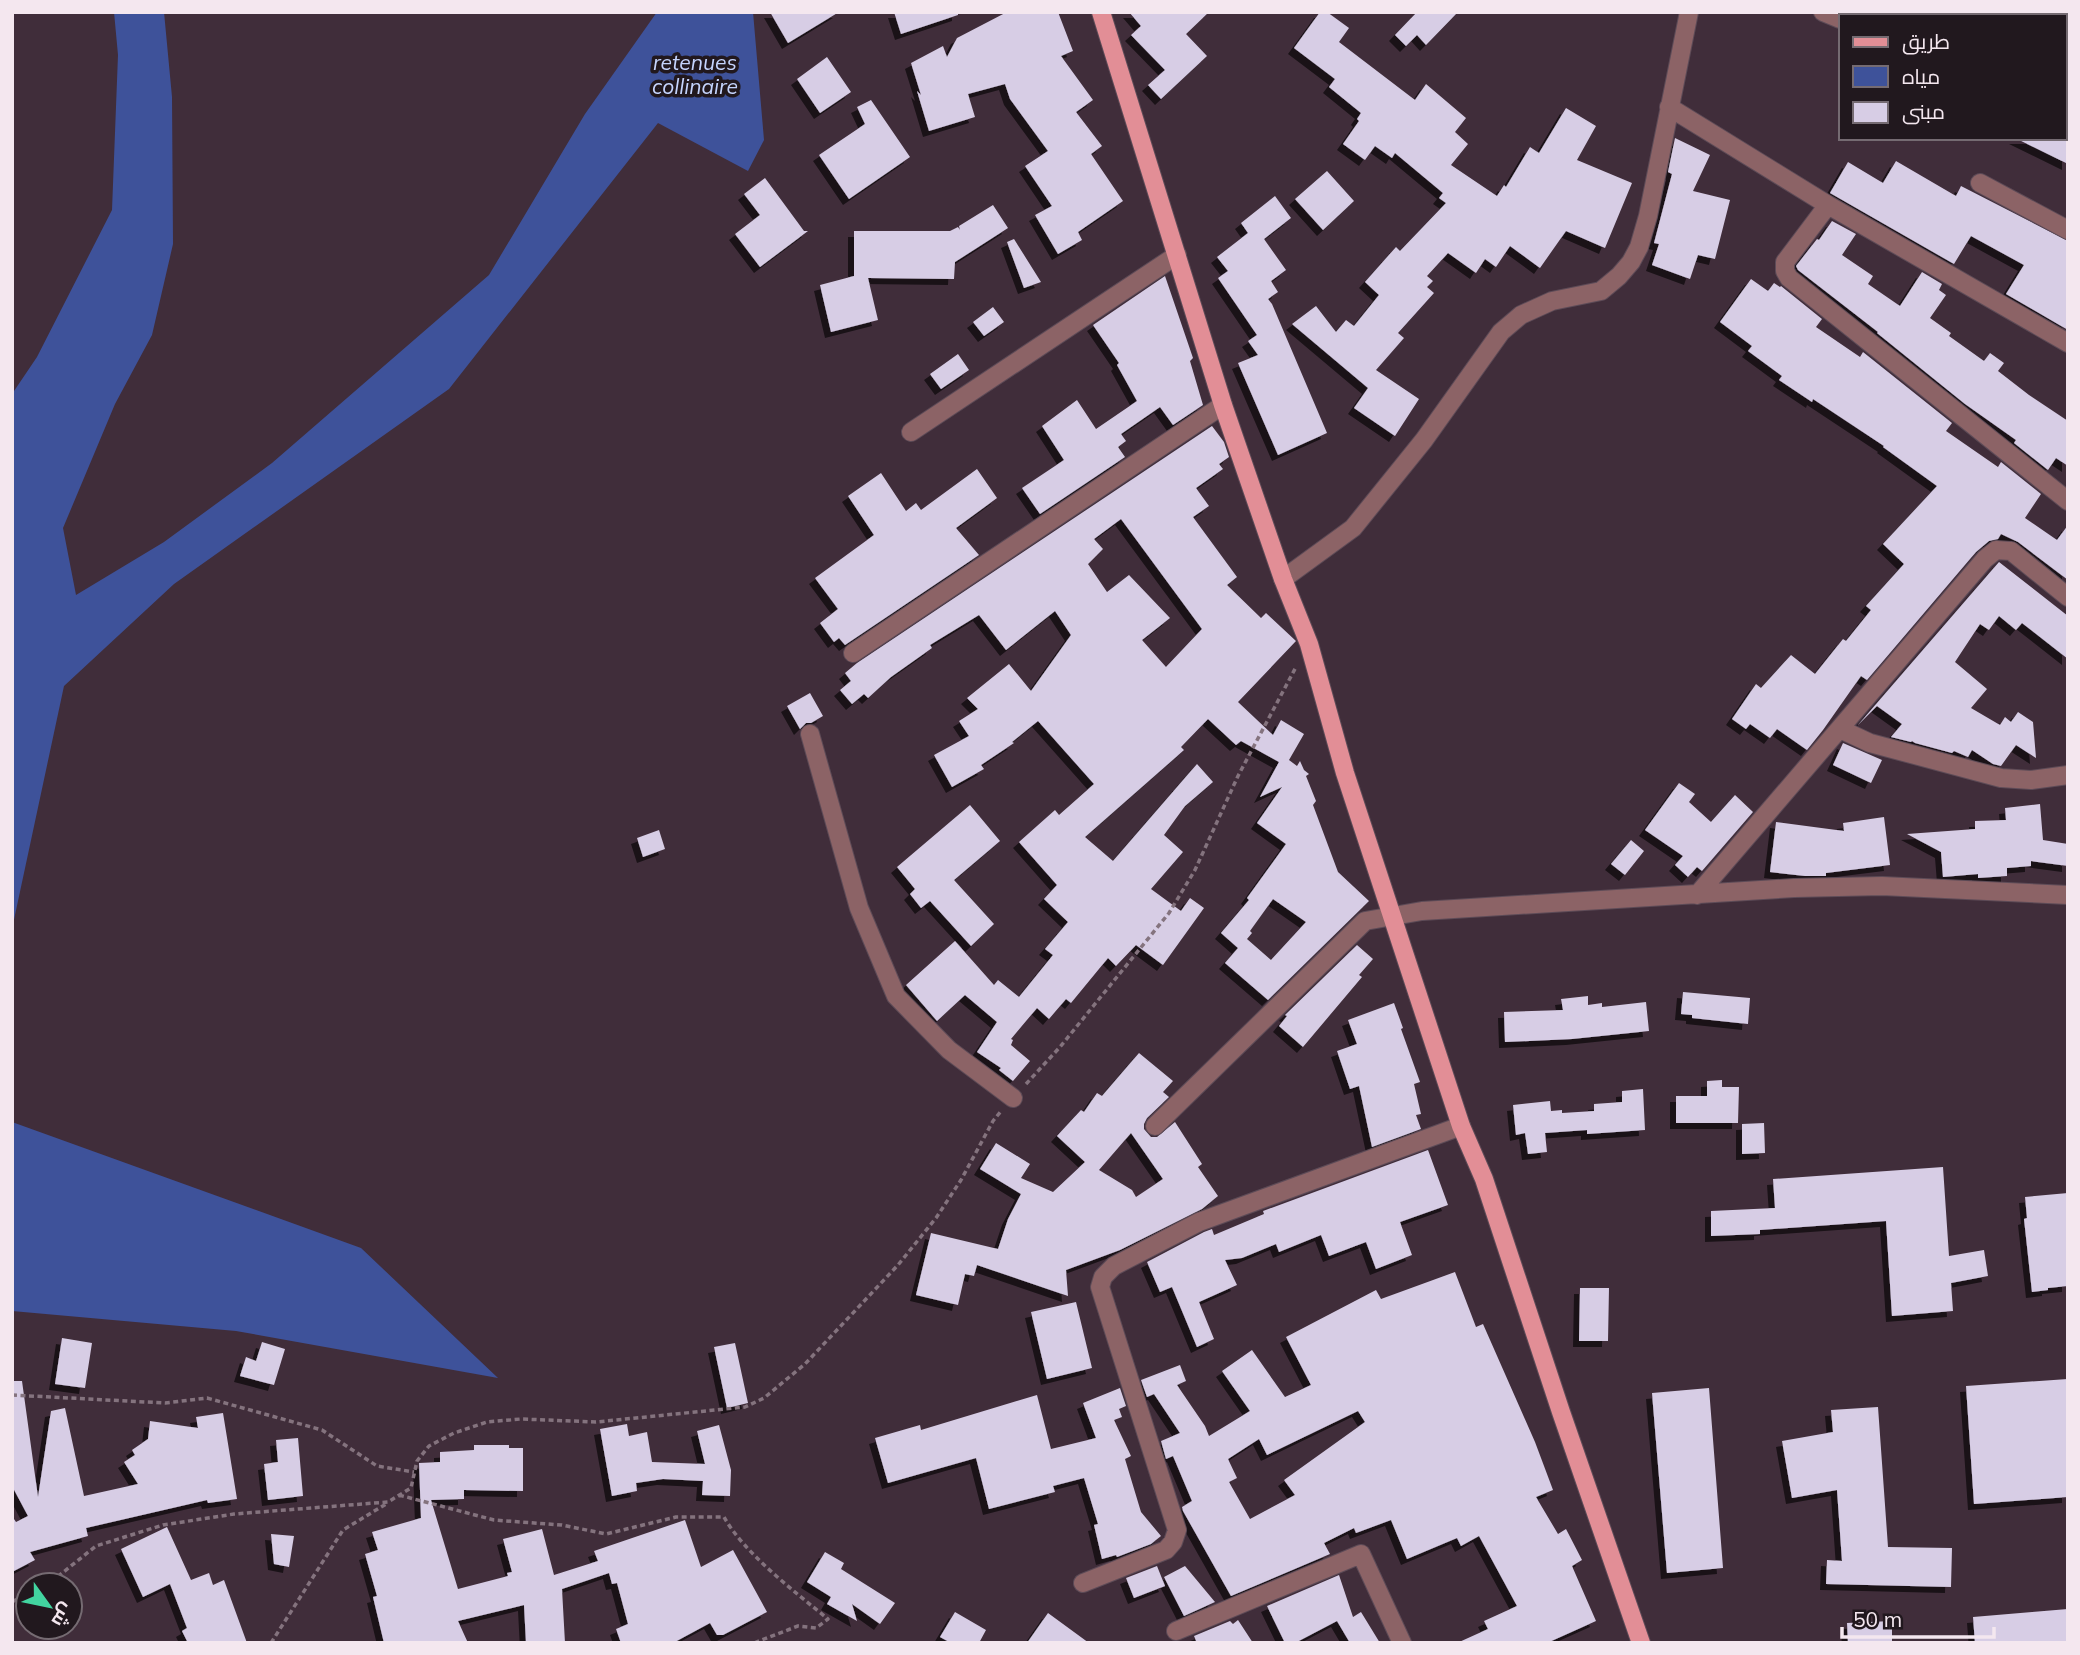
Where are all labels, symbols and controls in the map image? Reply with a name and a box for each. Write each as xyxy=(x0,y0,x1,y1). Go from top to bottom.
legend xyxy=(1839,14,2066,140)
text: طريق xyxy=(1902,28,1950,55)
water label: retenues collinaire xyxy=(652,49,738,99)
text: مياه xyxy=(1902,63,1940,89)
text: مبنى xyxy=(1902,98,1945,125)
north arrow xyxy=(14,1571,84,1641)
scale bar xyxy=(1842,1596,1994,1640)
text: ش xyxy=(47,1598,80,1632)
text: 50 m xyxy=(1853,1606,1902,1632)

